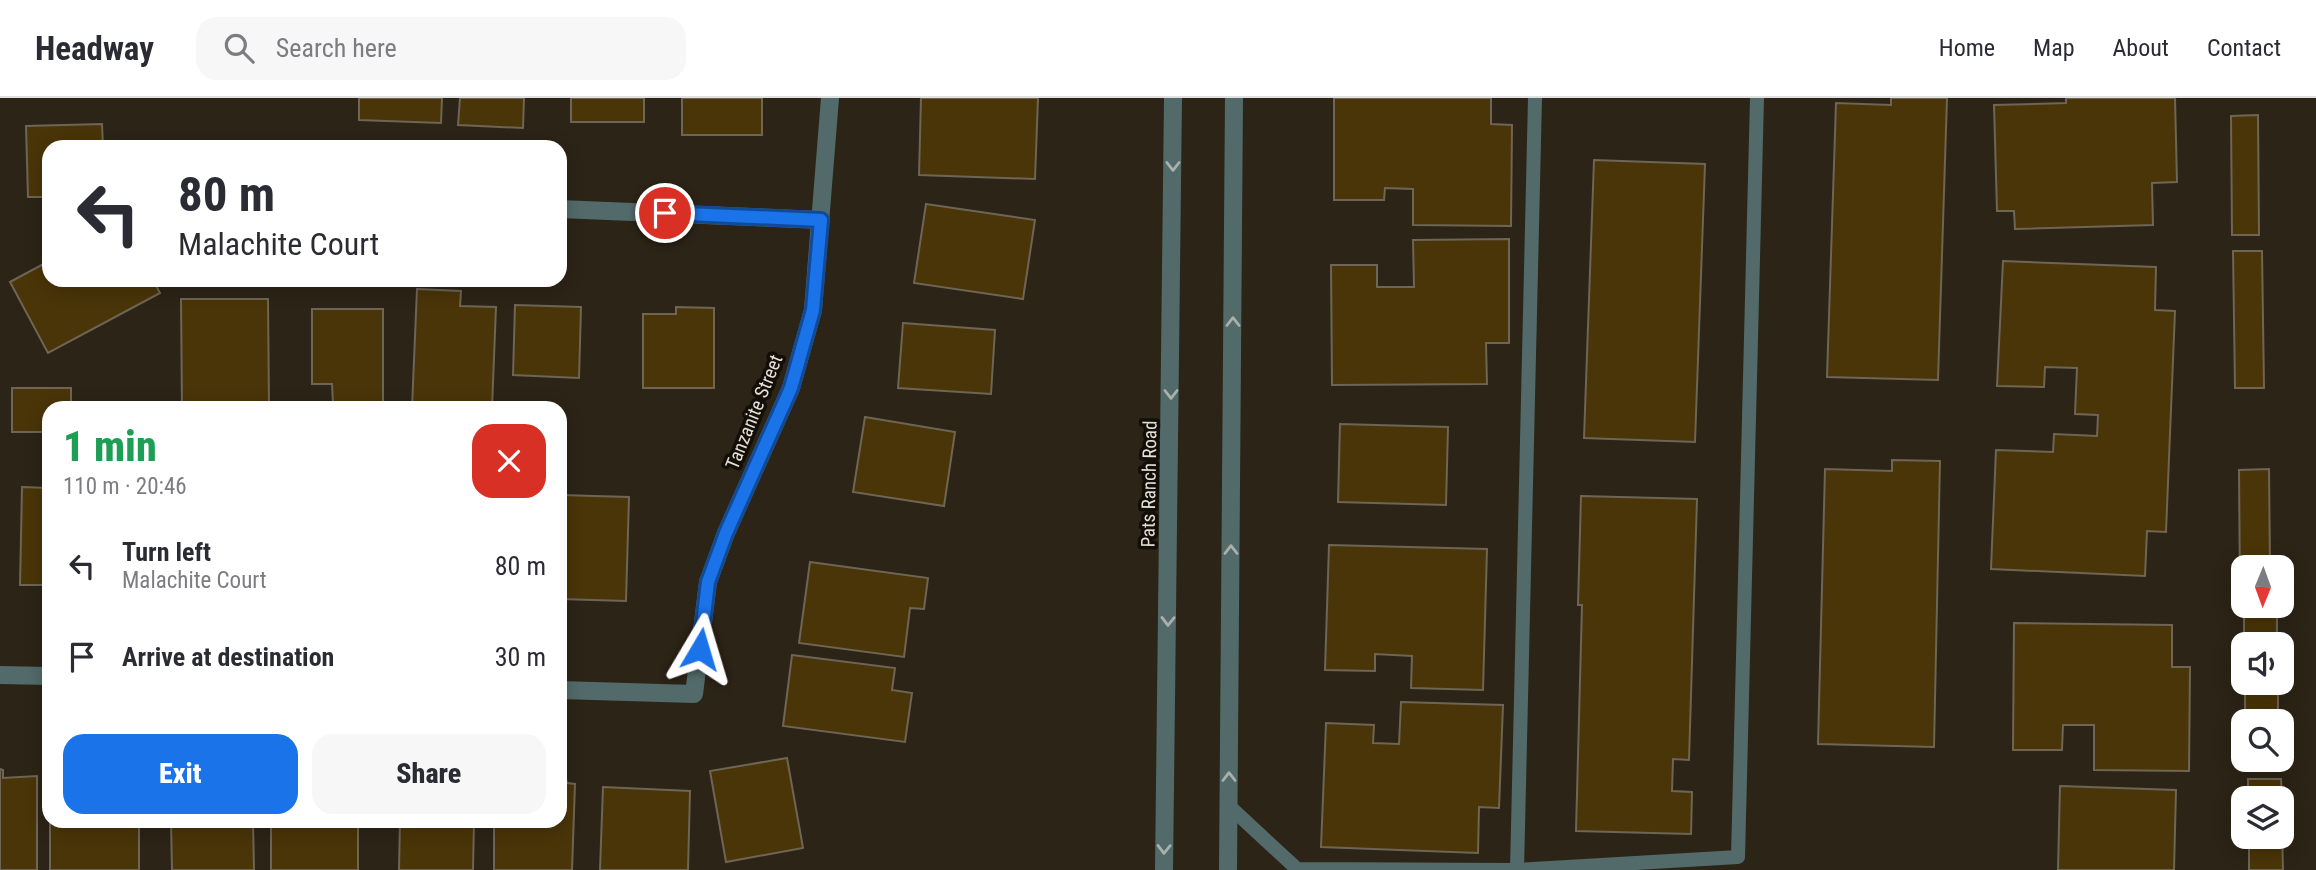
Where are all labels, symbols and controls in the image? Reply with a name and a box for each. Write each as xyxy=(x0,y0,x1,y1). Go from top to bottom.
search box xyxy=(196,17,686,80)
text: Headway xyxy=(35,29,154,68)
icon: search xyxy=(220,29,258,67)
text: Search here xyxy=(276,33,397,63)
text: Home xyxy=(1939,34,1995,62)
text: Map xyxy=(2033,34,2075,62)
text: About xyxy=(2113,34,2169,62)
text: Contact xyxy=(2207,34,2281,62)
one-way arrow xyxy=(1165,161,1181,172)
text: 80 m xyxy=(178,166,275,223)
icon: left xyxy=(63,168,154,259)
pin xyxy=(635,183,695,243)
icon: arrive xyxy=(646,194,684,232)
text: Malachite Court xyxy=(178,225,379,263)
one-way arrow xyxy=(1225,317,1241,327)
street label: Tanzanite Street xyxy=(721,351,787,473)
one-way arrow xyxy=(1163,389,1179,399)
street label: Pats Ranch Road xyxy=(1136,420,1162,548)
text: 1 min xyxy=(63,422,157,471)
button: close xyxy=(472,424,546,498)
text: 110 m · 20:46 xyxy=(63,473,187,500)
text: Turn left xyxy=(122,537,211,567)
one-way arrow xyxy=(1223,544,1239,555)
icon: left xyxy=(63,547,101,585)
text: 80 m xyxy=(495,551,546,581)
north arrow xyxy=(2231,555,2294,618)
map controls xyxy=(2231,555,2294,849)
text: Malachite Court xyxy=(122,567,267,594)
position arrow xyxy=(663,612,737,686)
one-way arrow xyxy=(1160,616,1176,627)
button: sound xyxy=(2231,632,2294,695)
icon: arrive xyxy=(63,638,101,676)
text: Arrive at destination xyxy=(122,642,334,672)
text: 30 m xyxy=(495,642,546,672)
button: search xyxy=(2231,709,2294,772)
button: Exit xyxy=(63,734,298,814)
button: Share xyxy=(312,734,546,814)
one-way arrow xyxy=(1221,772,1237,782)
button: layers xyxy=(2231,786,2294,849)
one-way arrow xyxy=(1156,844,1172,854)

